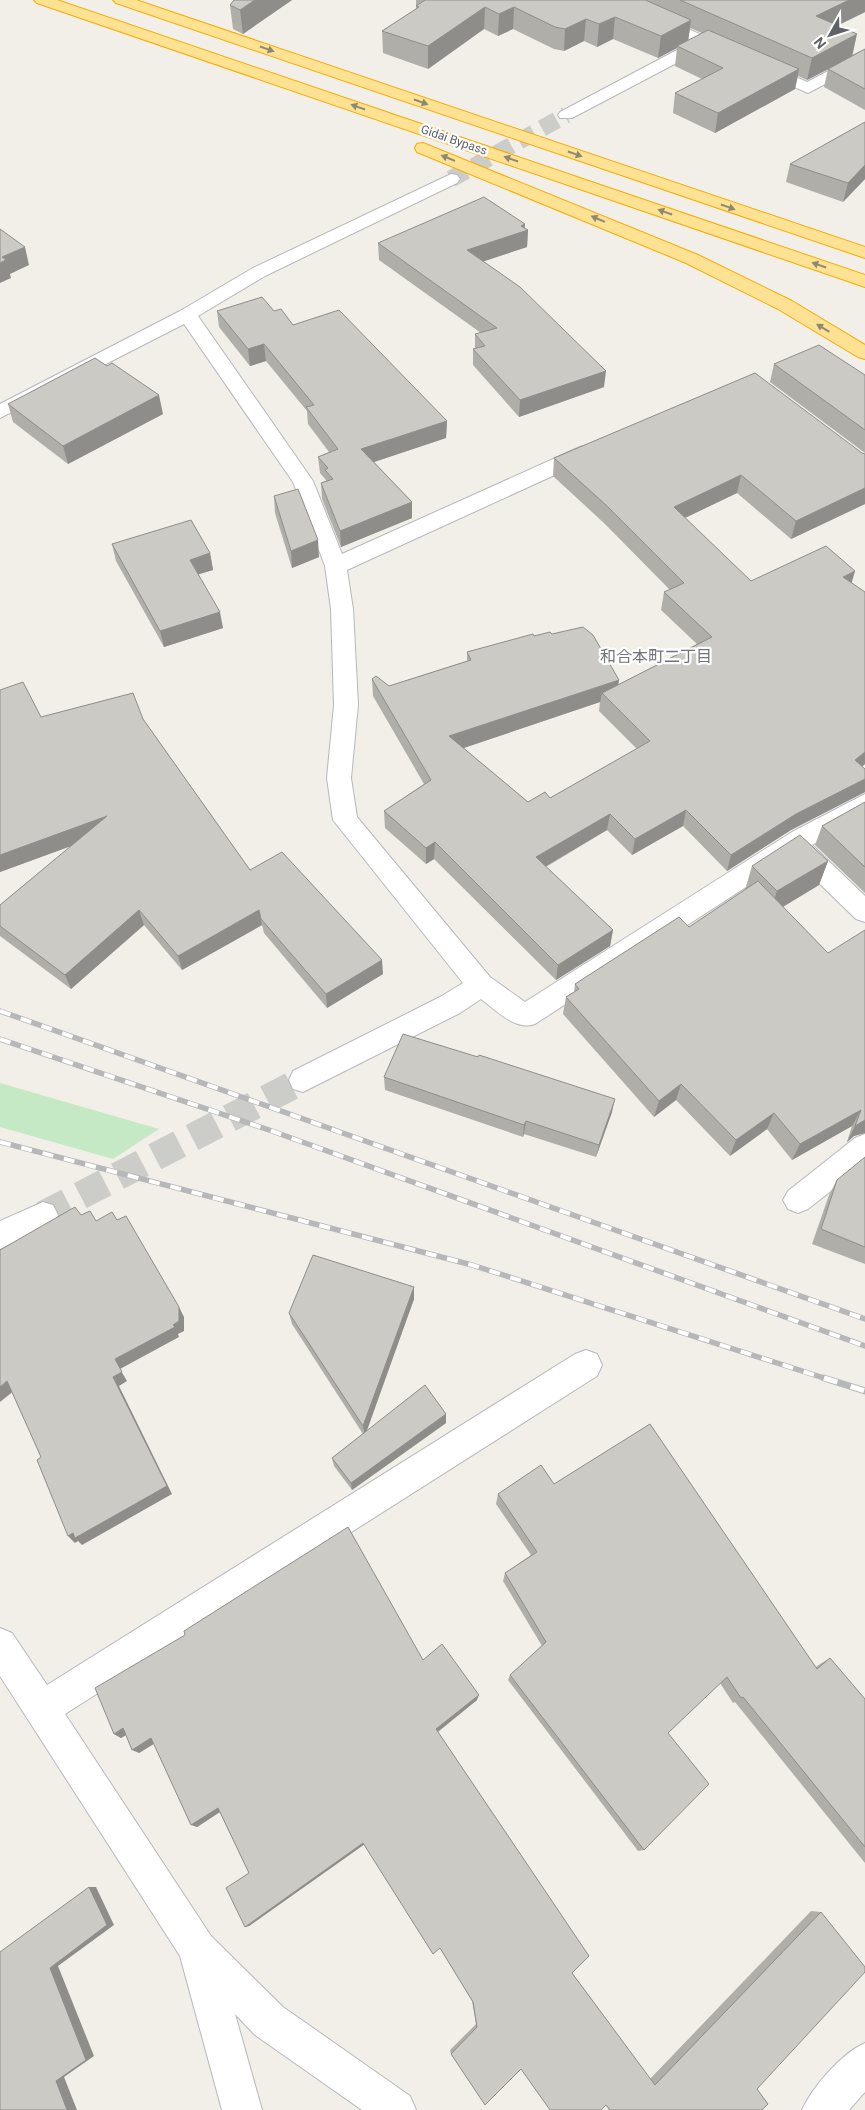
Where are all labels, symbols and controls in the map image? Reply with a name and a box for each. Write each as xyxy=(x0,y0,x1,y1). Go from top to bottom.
north arrow xyxy=(805,10,855,60)
text: N xyxy=(811,34,829,52)
one-way arrow xyxy=(260,46,275,54)
one-way arrow xyxy=(413,99,428,106)
one-way arrow xyxy=(350,103,365,111)
street label: Gidai Bypass xyxy=(419,122,489,158)
one-way arrow xyxy=(567,151,582,158)
one-way arrow xyxy=(441,153,455,161)
one-way arrow xyxy=(504,155,519,163)
one-way arrow xyxy=(721,203,736,211)
one-way arrow xyxy=(657,208,672,216)
one-way arrow xyxy=(591,215,606,223)
one-way arrow xyxy=(811,261,826,269)
one-way arrow xyxy=(817,324,830,333)
district label: 和合本町二丁目 xyxy=(600,647,712,666)

